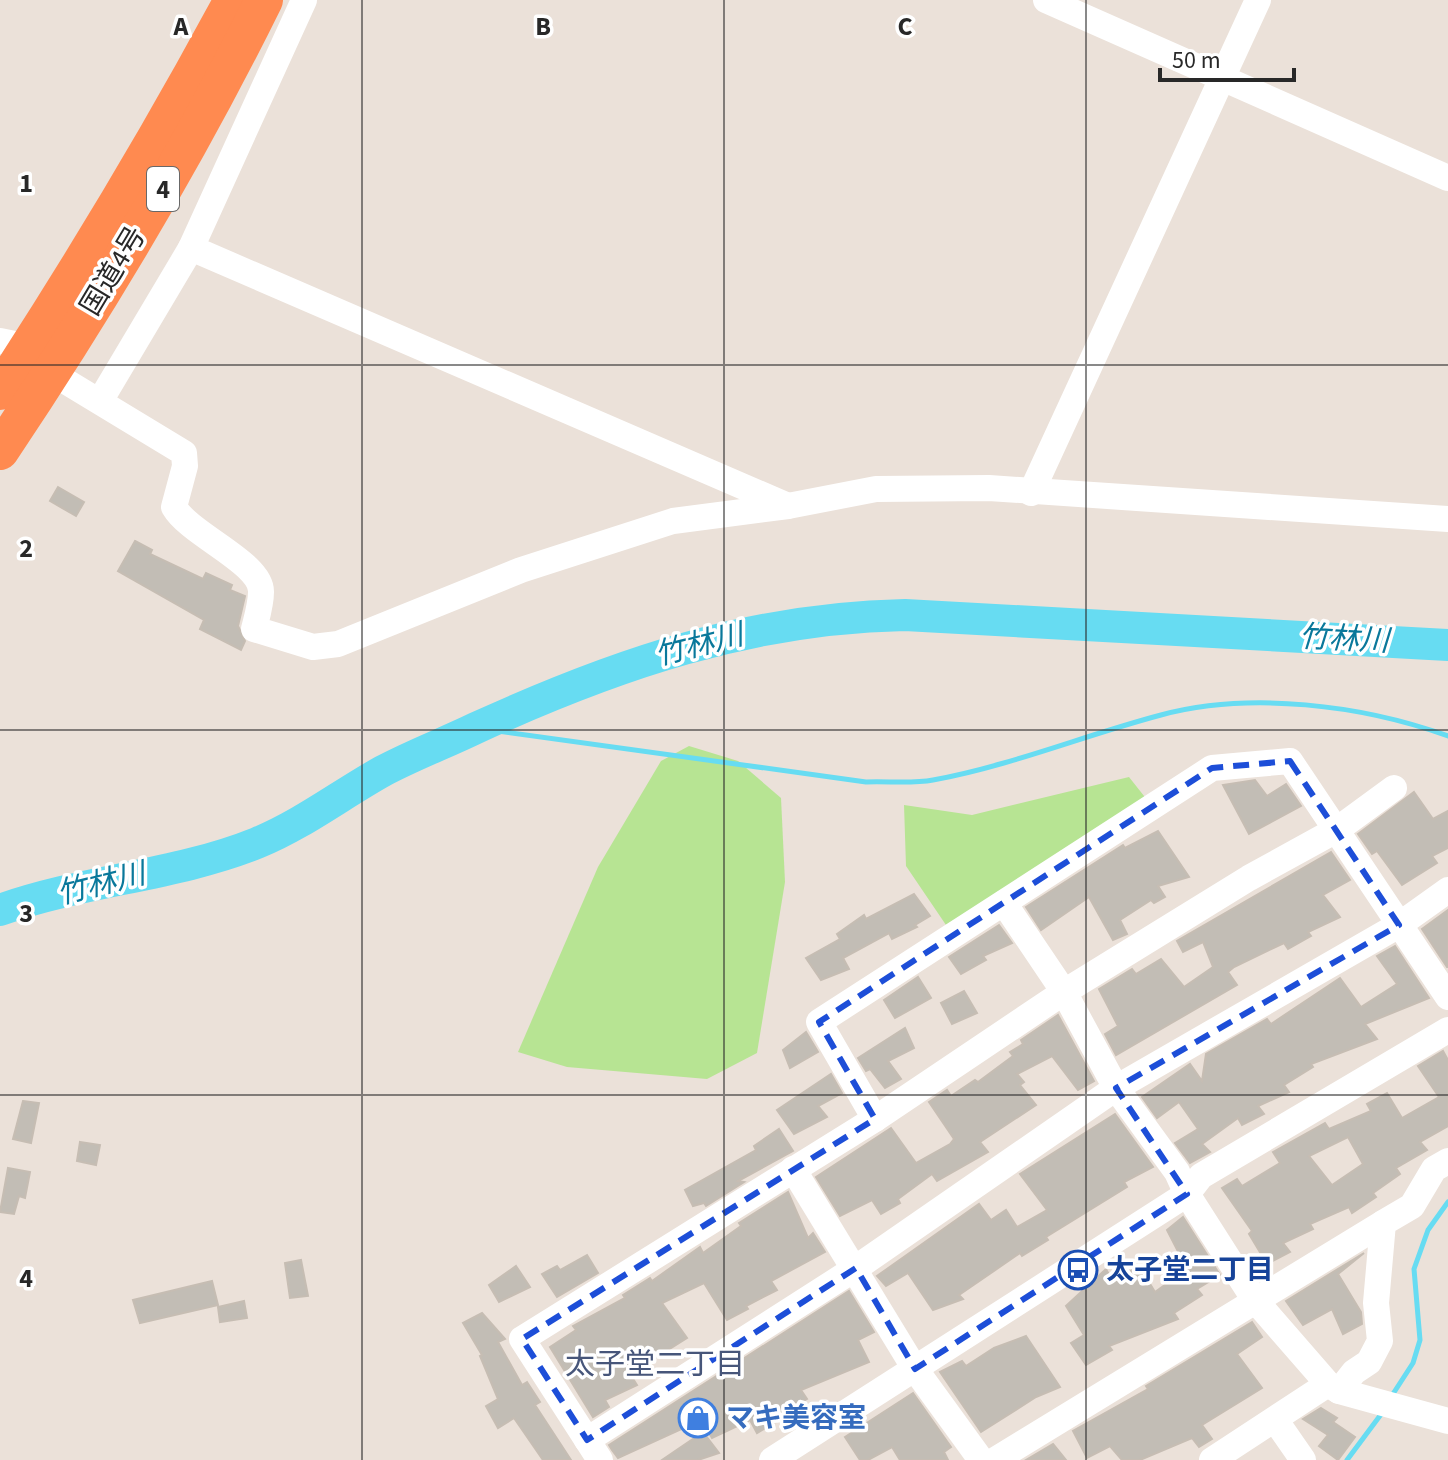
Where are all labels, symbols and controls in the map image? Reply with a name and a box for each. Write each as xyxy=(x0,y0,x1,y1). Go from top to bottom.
text: A xyxy=(173,8,190,45)
text: B xyxy=(535,8,551,45)
text: C xyxy=(897,8,913,45)
scale bar xyxy=(1160,32,1294,82)
text: 50 m xyxy=(1172,43,1221,78)
text: 1 xyxy=(19,165,33,202)
road number: 4 xyxy=(147,167,179,211)
street label: 国道4号 xyxy=(71,219,155,323)
text: 2 xyxy=(19,530,33,567)
water label: 竹林川 xyxy=(650,613,751,677)
water label: 竹林川 xyxy=(1298,615,1393,663)
water label: 竹林川 xyxy=(52,852,153,916)
text: 3 xyxy=(19,895,33,932)
bus stop icon: 太子堂二丁目 xyxy=(1057,1249,1099,1291)
place label: 太子堂二丁目 xyxy=(1106,1250,1274,1290)
text: 4 xyxy=(19,1260,33,1297)
district label: 太子堂二丁目 xyxy=(565,1343,745,1386)
shop icon: マキ美容室 xyxy=(677,1397,719,1439)
place label: マキ美容室 xyxy=(726,1398,866,1438)

